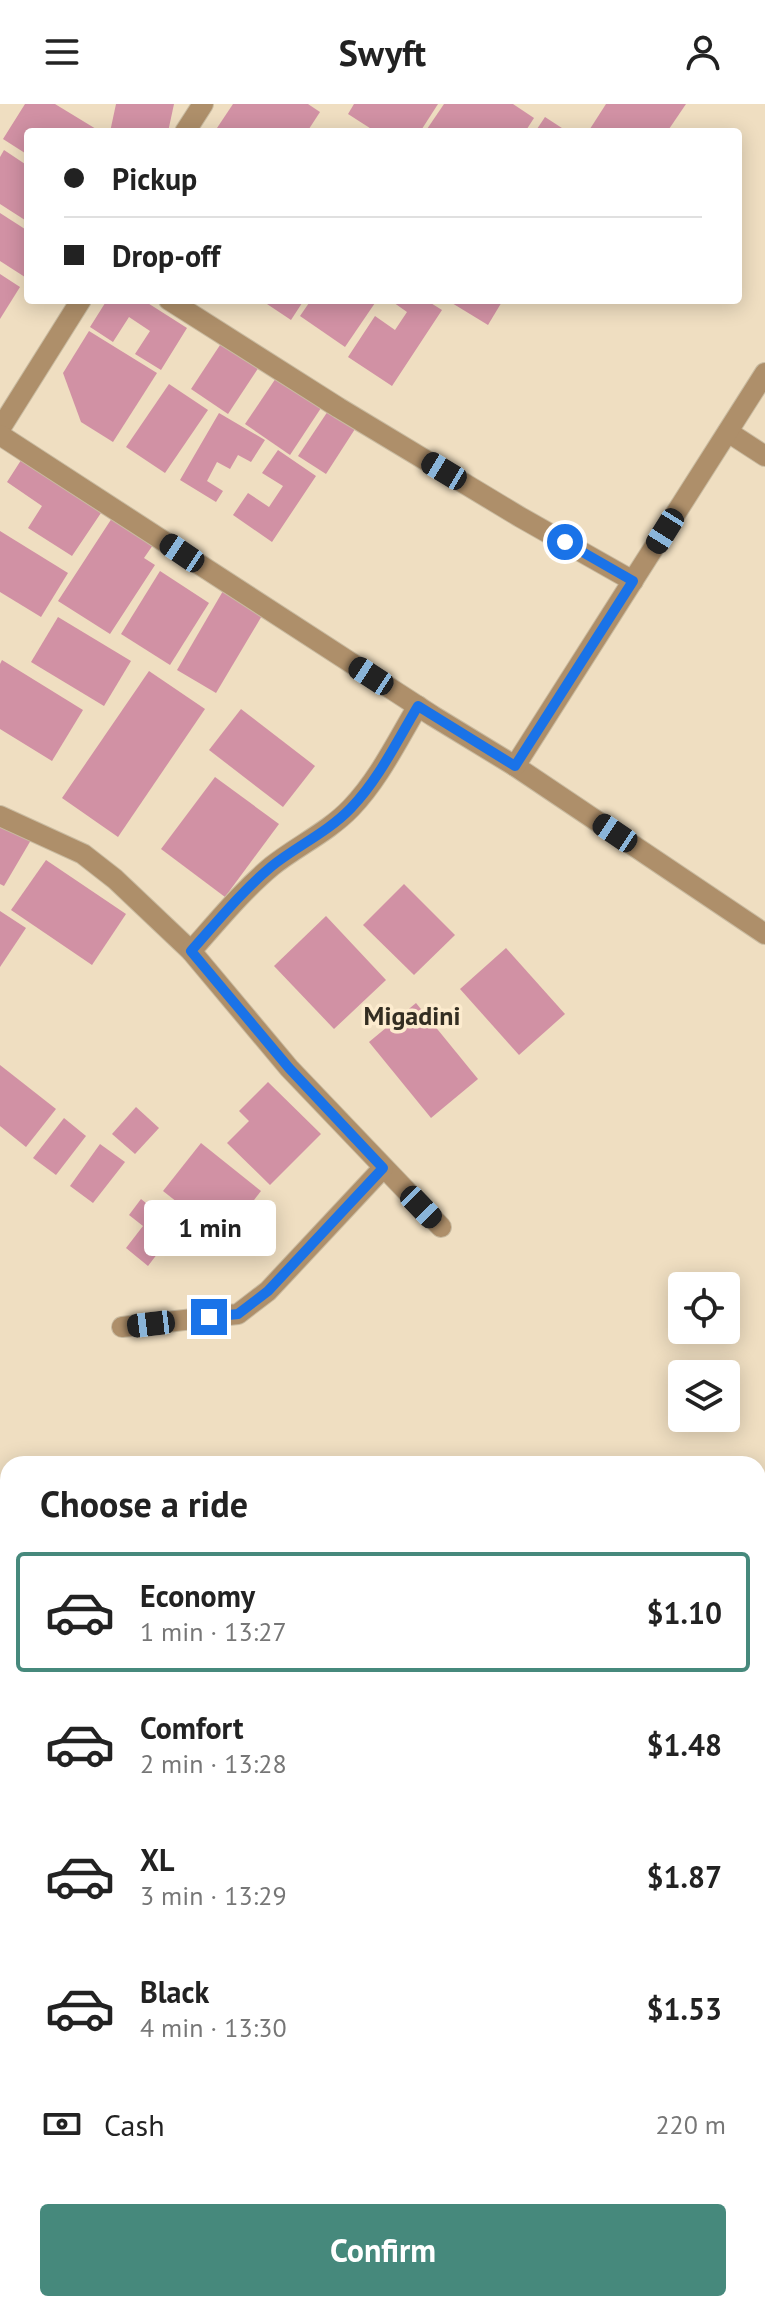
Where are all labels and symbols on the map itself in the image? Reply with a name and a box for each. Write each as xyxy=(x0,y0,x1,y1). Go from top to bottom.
car xyxy=(417,448,471,494)
car xyxy=(642,504,688,558)
route start xyxy=(547,524,583,560)
car xyxy=(155,530,209,576)
car xyxy=(344,653,398,699)
car xyxy=(588,810,642,856)
district label: Migadini xyxy=(364,999,460,1032)
car xyxy=(396,1181,446,1233)
callout: 1 min xyxy=(143,1201,275,1257)
route end xyxy=(191,1299,227,1335)
car xyxy=(126,1309,176,1339)

